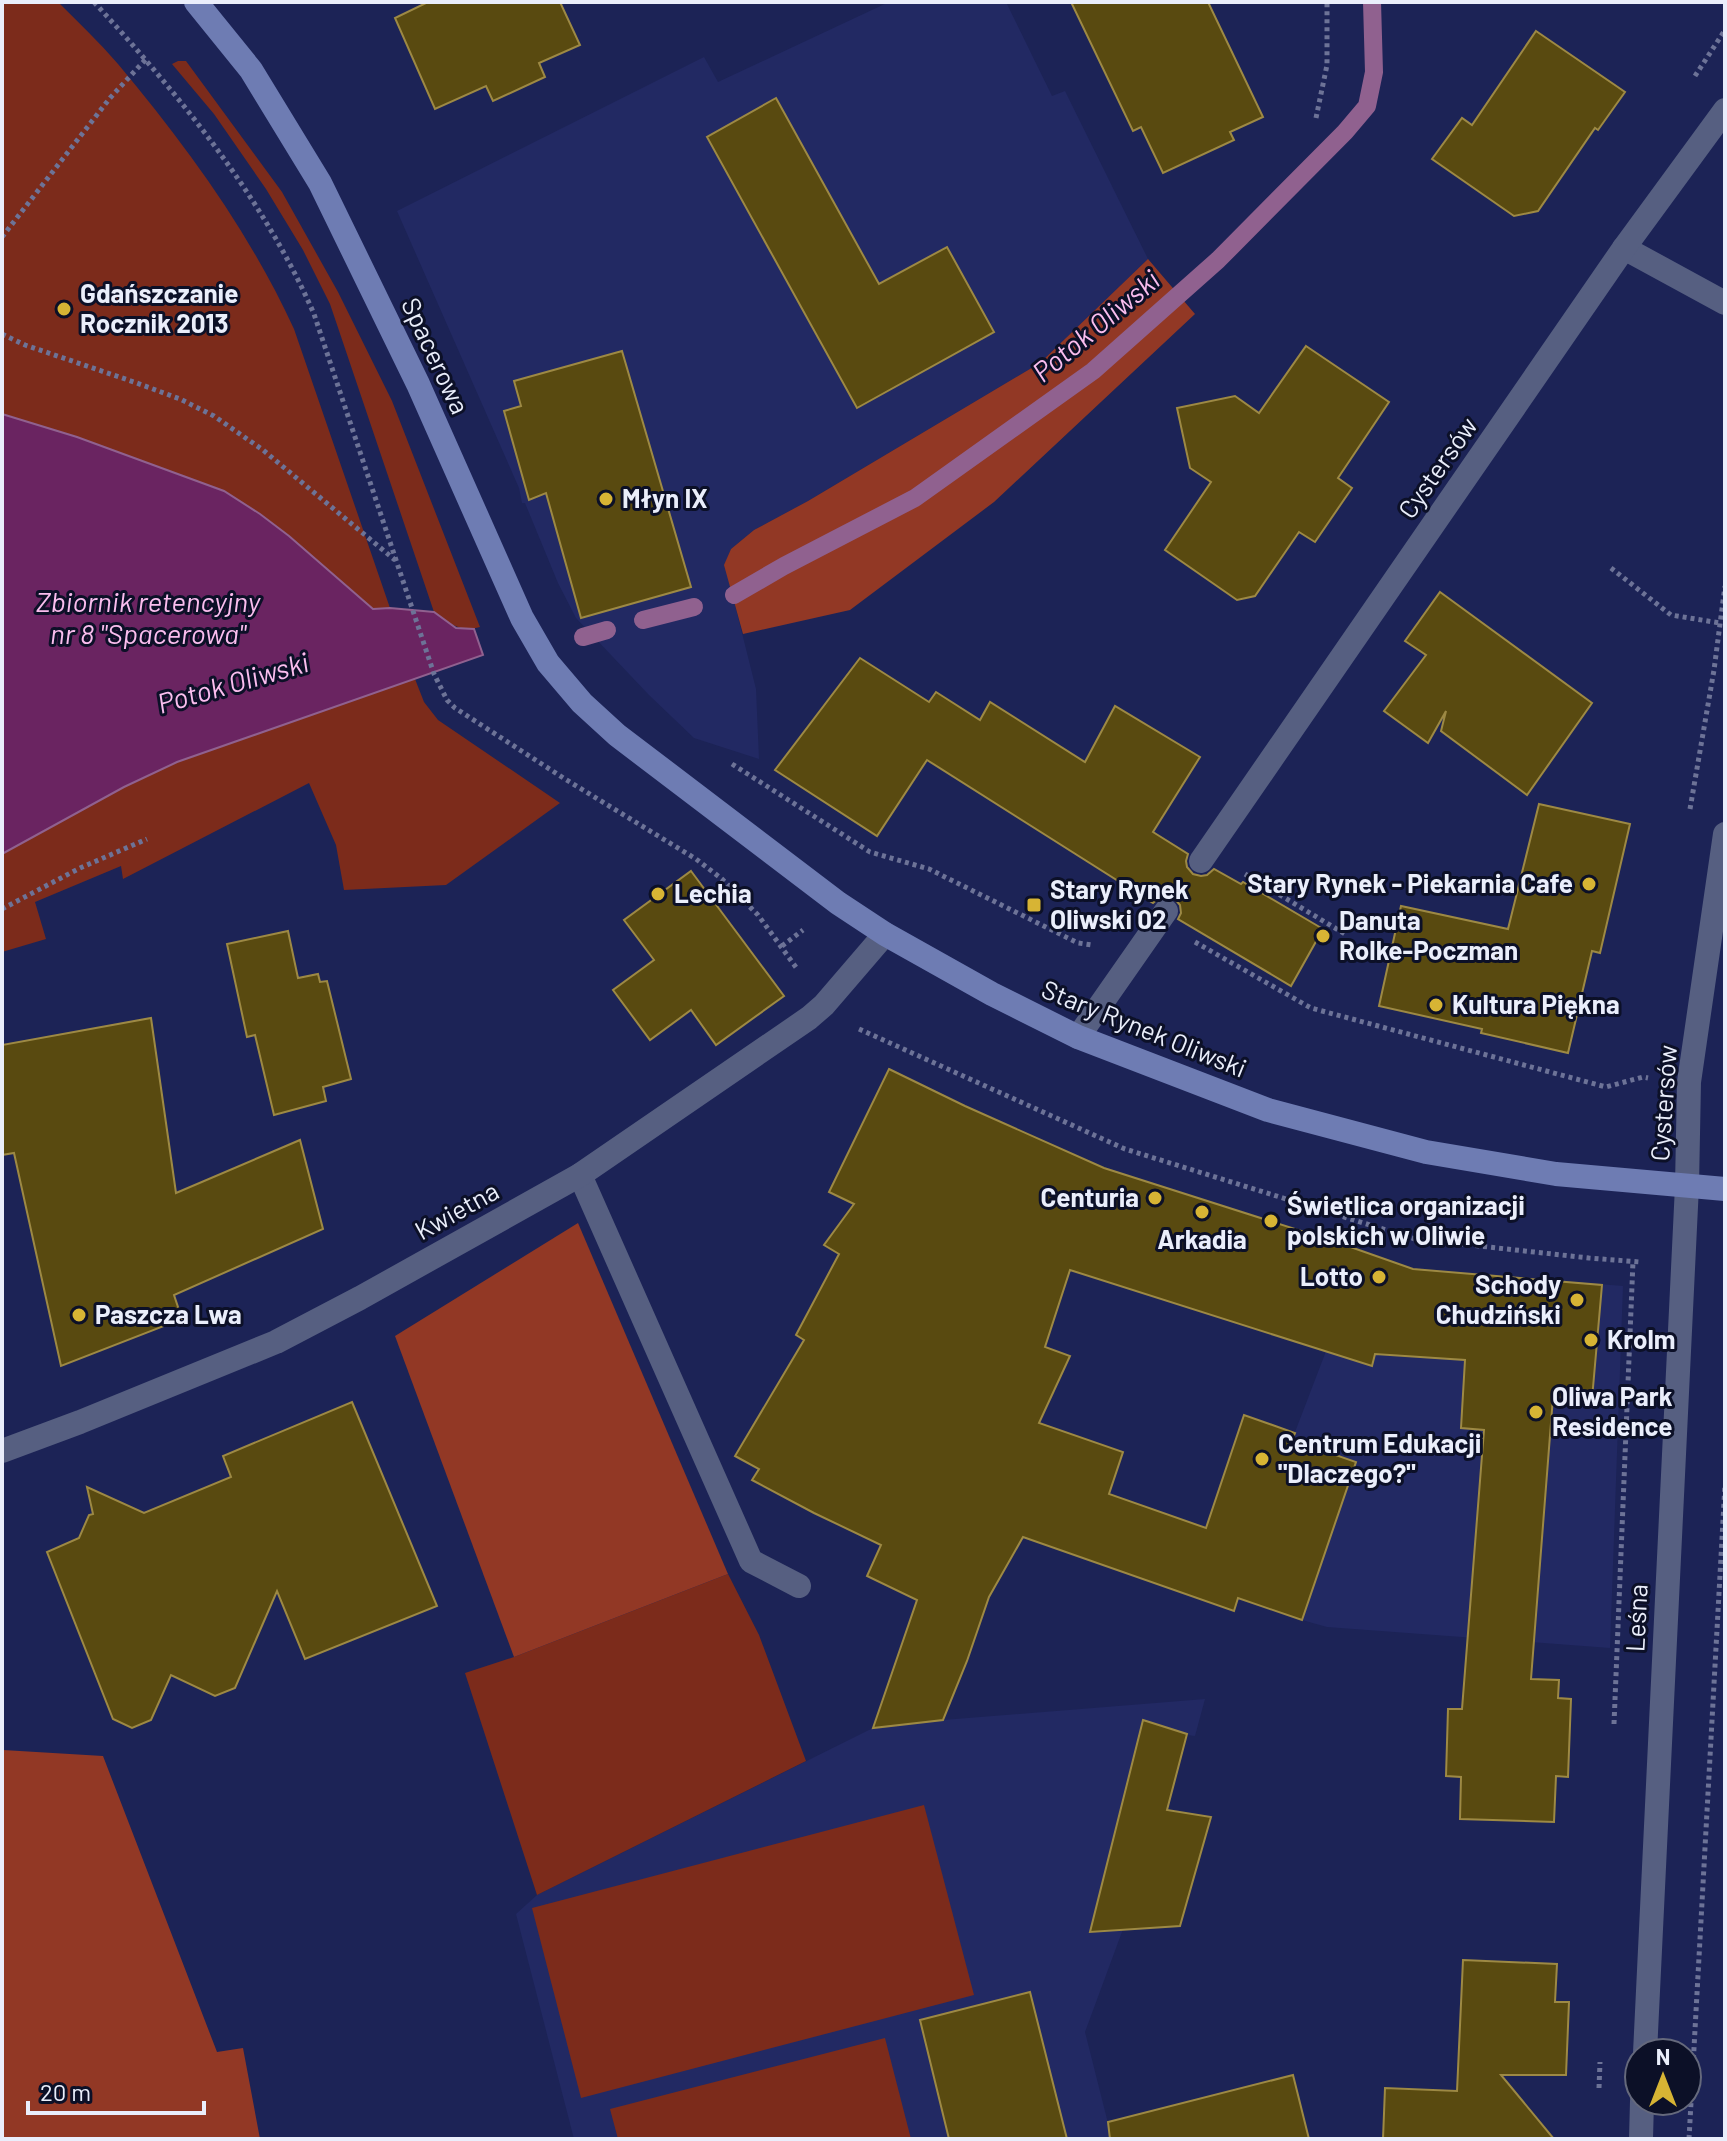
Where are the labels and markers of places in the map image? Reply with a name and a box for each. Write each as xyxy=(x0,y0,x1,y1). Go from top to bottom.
place label: Gdańszczanie Rocznik 2013 xyxy=(80,277,238,338)
marker: Gdańszczanie Rocznik 2013 xyxy=(55,300,73,318)
place label: Młyn IX xyxy=(622,482,708,513)
marker: Młyn IX xyxy=(597,490,615,508)
place label: Stary Rynek - Piekarnia Cafe xyxy=(1247,867,1573,898)
place label: Stary Rynek Oliwski 02 xyxy=(1050,873,1189,934)
marker: Stary Rynek - Piekarnia Cafe xyxy=(1580,875,1598,893)
place label: Lechia xyxy=(674,877,752,908)
marker: Lechia xyxy=(649,885,667,903)
marker: Stary Rynek Oliwski 02 xyxy=(1025,896,1043,914)
place label: Danuta Rolke-Poczman xyxy=(1339,904,1518,965)
marker: Danuta Rolke-Poczman xyxy=(1314,927,1332,945)
place label: Kultura Piękna xyxy=(1452,988,1620,1019)
marker: Kultura Piękna xyxy=(1427,996,1445,1014)
place label: Centuria xyxy=(1040,1181,1139,1212)
marker: Centuria xyxy=(1146,1189,1164,1207)
place label: Świetlica organizacji polskich w Oliwie xyxy=(1287,1189,1525,1250)
marker: Arkadia xyxy=(1193,1203,1211,1221)
marker: Świetlica organizacji polskich w Oliwie xyxy=(1262,1212,1280,1230)
place label: Arkadia xyxy=(1157,1223,1247,1254)
place label: Lotto xyxy=(1300,1260,1363,1291)
marker: Lotto xyxy=(1370,1268,1388,1286)
place label: Schody Chudziński xyxy=(1436,1268,1561,1329)
marker: Schody Chudziński xyxy=(1568,1291,1586,1309)
place label: Paszcza Lwa xyxy=(95,1298,242,1329)
marker: Paszcza Lwa xyxy=(70,1306,88,1324)
place label: Krolm xyxy=(1607,1323,1675,1354)
marker: Krolm xyxy=(1582,1331,1600,1349)
place label: Oliwa Park Residence xyxy=(1552,1380,1673,1441)
marker: Oliwa Park Residence xyxy=(1527,1403,1545,1421)
place label: Centrum Edukacji "Dlaczego?" xyxy=(1278,1427,1481,1488)
marker: Centrum Edukacji "Dlaczego?" xyxy=(1253,1450,1271,1468)

